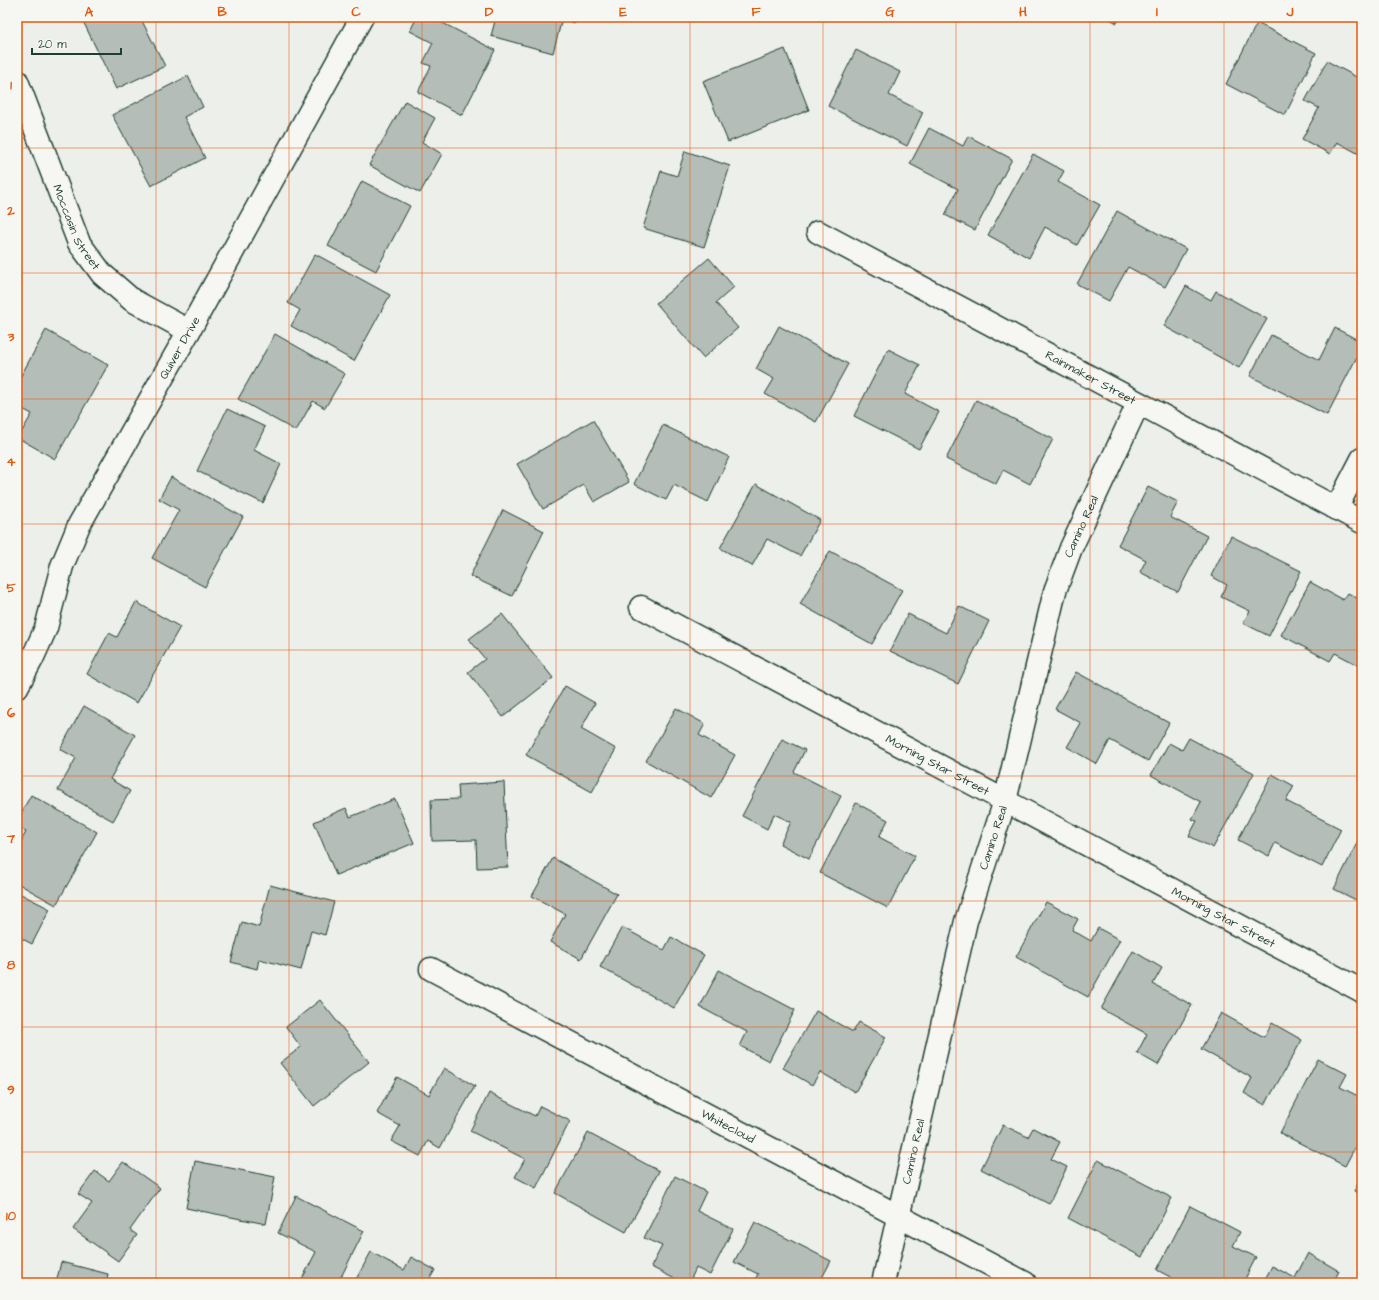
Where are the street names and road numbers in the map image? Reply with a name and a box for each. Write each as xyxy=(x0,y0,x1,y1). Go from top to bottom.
street label: Moccasin Street xyxy=(49,182,105,273)
street label: Quiver Drive xyxy=(155,313,204,382)
street label: Rainmaker Street xyxy=(1042,346,1139,409)
street label: Camino Real xyxy=(1060,493,1103,560)
street label: Morning Star Street xyxy=(883,730,993,800)
street label: Camino Real xyxy=(975,803,1011,872)
street label: Morning Star Street xyxy=(1169,883,1279,952)
street label: Whitecloud xyxy=(698,1105,758,1147)
street label: Camino Real xyxy=(897,1117,929,1186)

